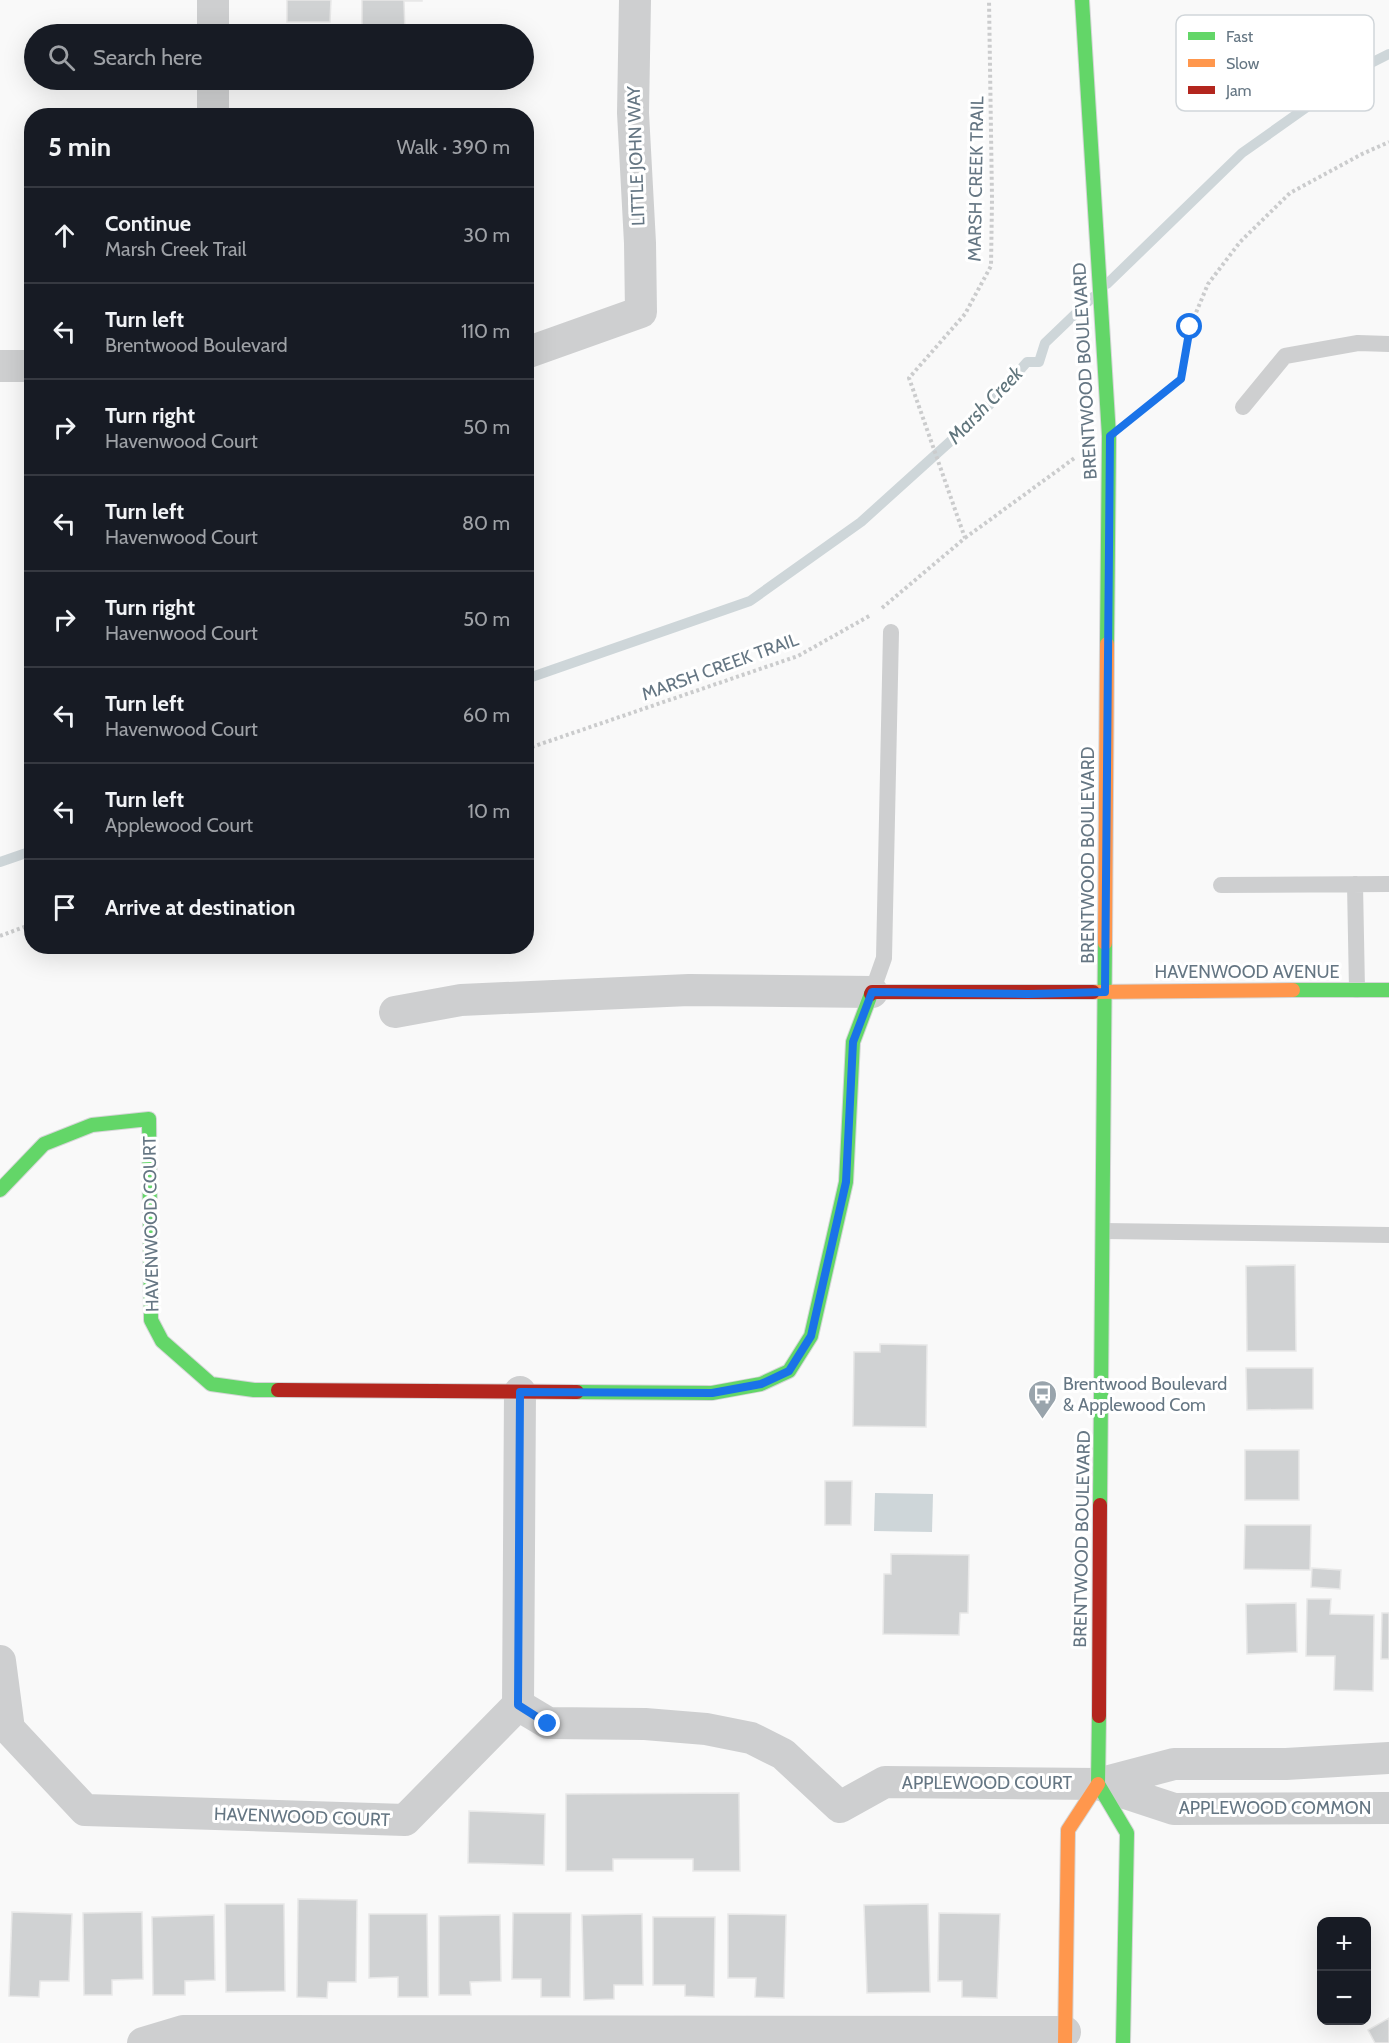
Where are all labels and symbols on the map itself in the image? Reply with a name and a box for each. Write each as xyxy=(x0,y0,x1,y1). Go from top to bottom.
legend xyxy=(1176,15,1374,111)
text: Fast xyxy=(1226,27,1254,46)
text: Slow xyxy=(1226,54,1260,73)
text: Jam xyxy=(1225,81,1252,100)
street label: LITTLE JOHN WAY xyxy=(623,85,649,226)
street label: MARSH CREEK TRAIL xyxy=(964,96,988,262)
street label: BRENTWOOD BOULEVARD xyxy=(1068,262,1102,480)
route start xyxy=(1176,313,1202,339)
water label: Marsh Creek xyxy=(942,360,1029,449)
street label: MARSH CREEK TRAIL xyxy=(639,628,801,706)
street label: BRENTWOOD BOULEVARD xyxy=(1077,746,1099,964)
street label: HAVENWOOD AVENUE xyxy=(1154,961,1340,983)
street label: HAVENWOOD COURT xyxy=(138,1135,164,1312)
place label: Brentwood Boulevard & Applewood Com xyxy=(1063,1373,1227,1416)
bus stop icon: Brentwood Boulevard & Applewood Com xyxy=(1026,1378,1058,1420)
street label: BRENTWOOD BOULEVARD xyxy=(1069,1430,1095,1648)
route end xyxy=(534,1710,560,1736)
street label: APPLEWOOD COURT xyxy=(902,1772,1073,1794)
street label: APPLEWOOD COMMON xyxy=(1179,1797,1371,1819)
street label: HAVENWOOD COURT xyxy=(214,1803,391,1831)

